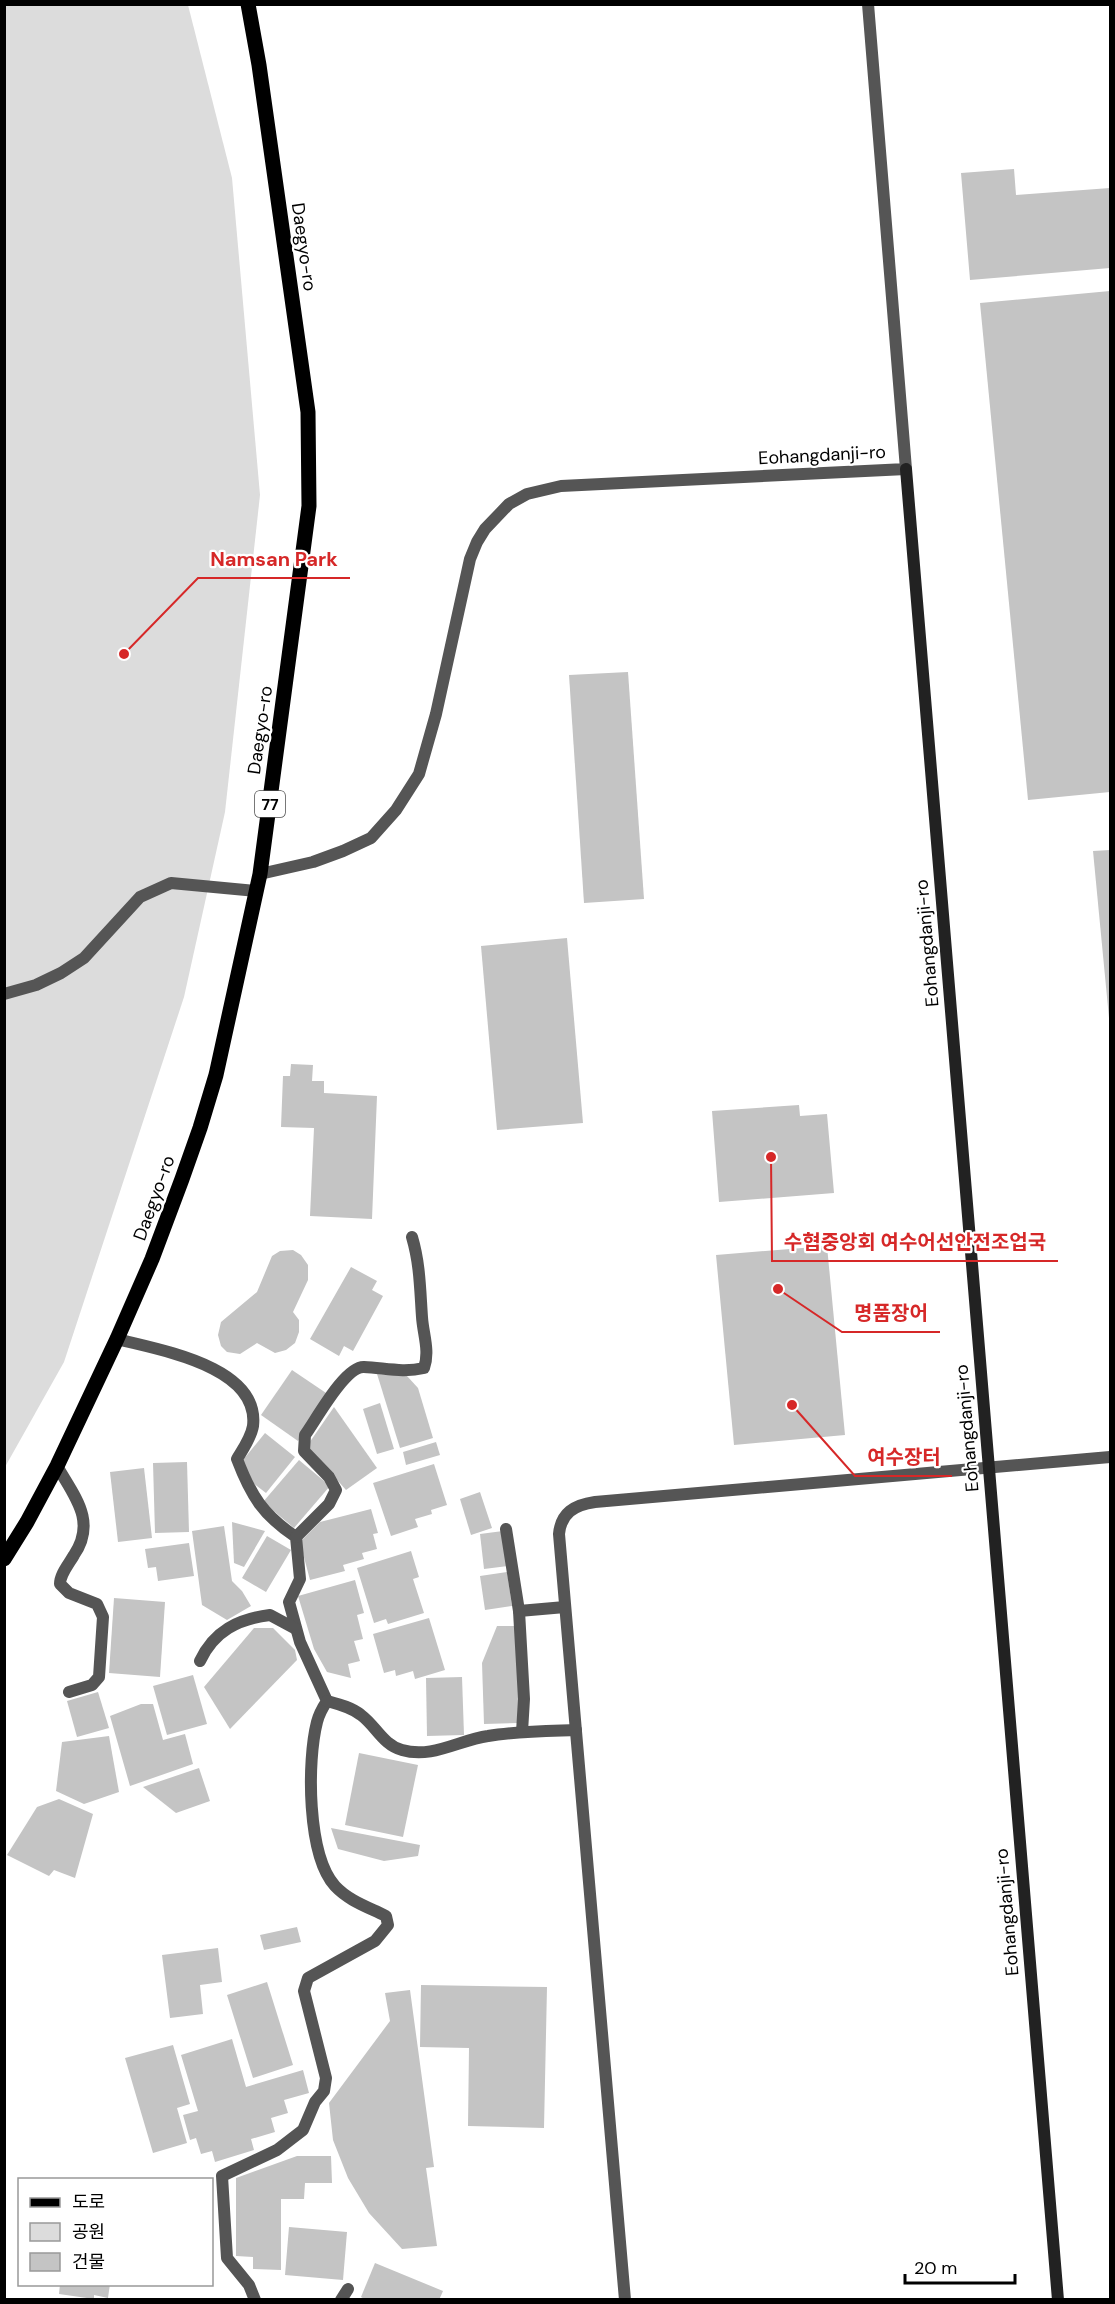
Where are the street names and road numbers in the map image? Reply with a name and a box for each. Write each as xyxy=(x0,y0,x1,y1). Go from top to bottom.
street label: Daegyo-ro xyxy=(286,201,322,293)
street label: Eohangdanji-ro xyxy=(758,440,886,470)
street label: Daegyo-ro xyxy=(242,684,278,776)
road number: 77 xyxy=(255,791,285,817)
street label: Eohangdanji-ro xyxy=(909,878,945,1008)
street label: Daegyo-ro xyxy=(128,1152,180,1244)
street label: Eohangdanji-ro xyxy=(949,1363,985,1493)
street label: Eohangdanji-ro xyxy=(989,1847,1025,1977)

